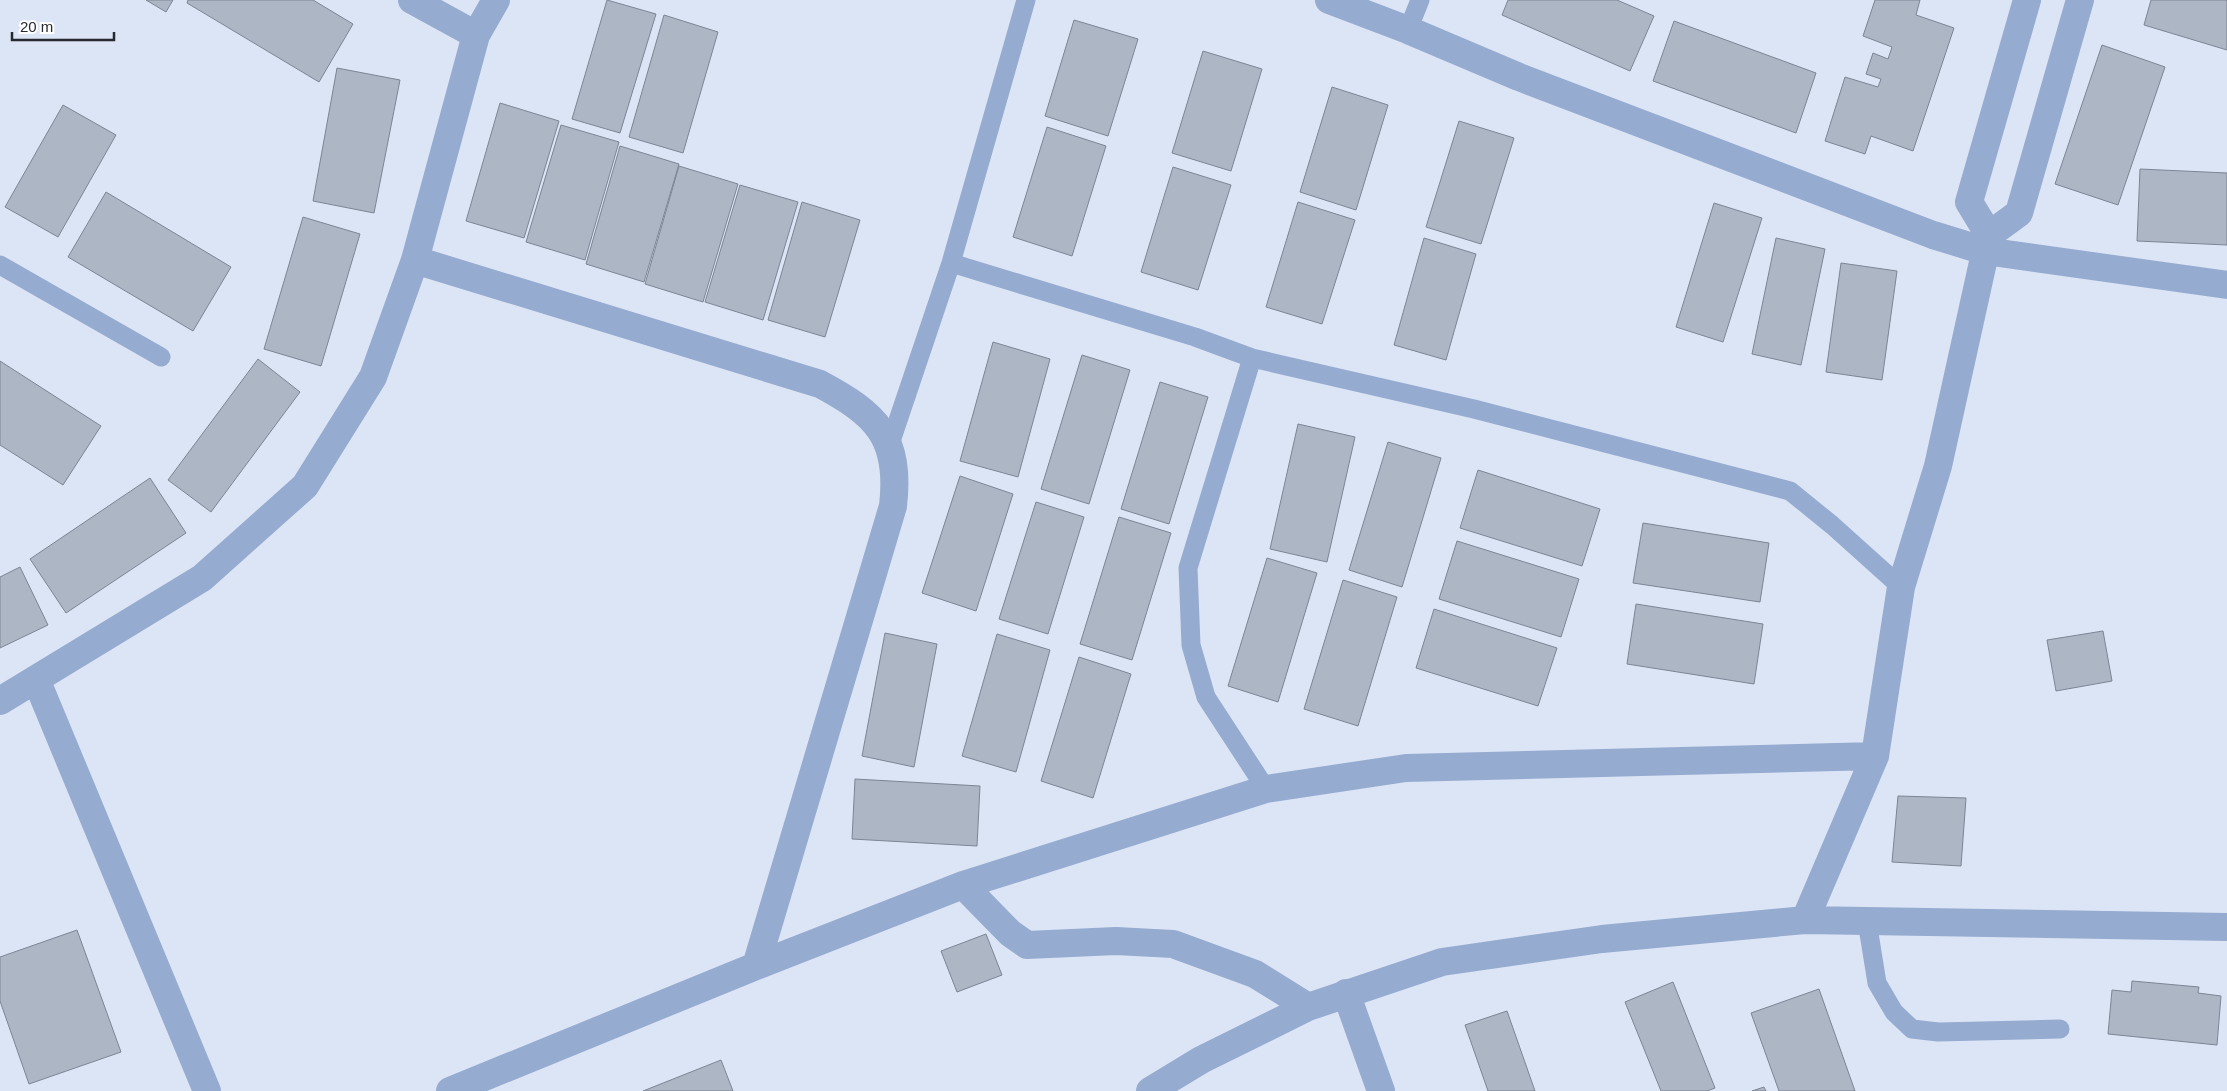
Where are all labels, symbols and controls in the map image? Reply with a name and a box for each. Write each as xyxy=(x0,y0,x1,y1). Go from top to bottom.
scale bar xyxy=(12,10,115,42)
text: 20 m xyxy=(20,18,53,35)

